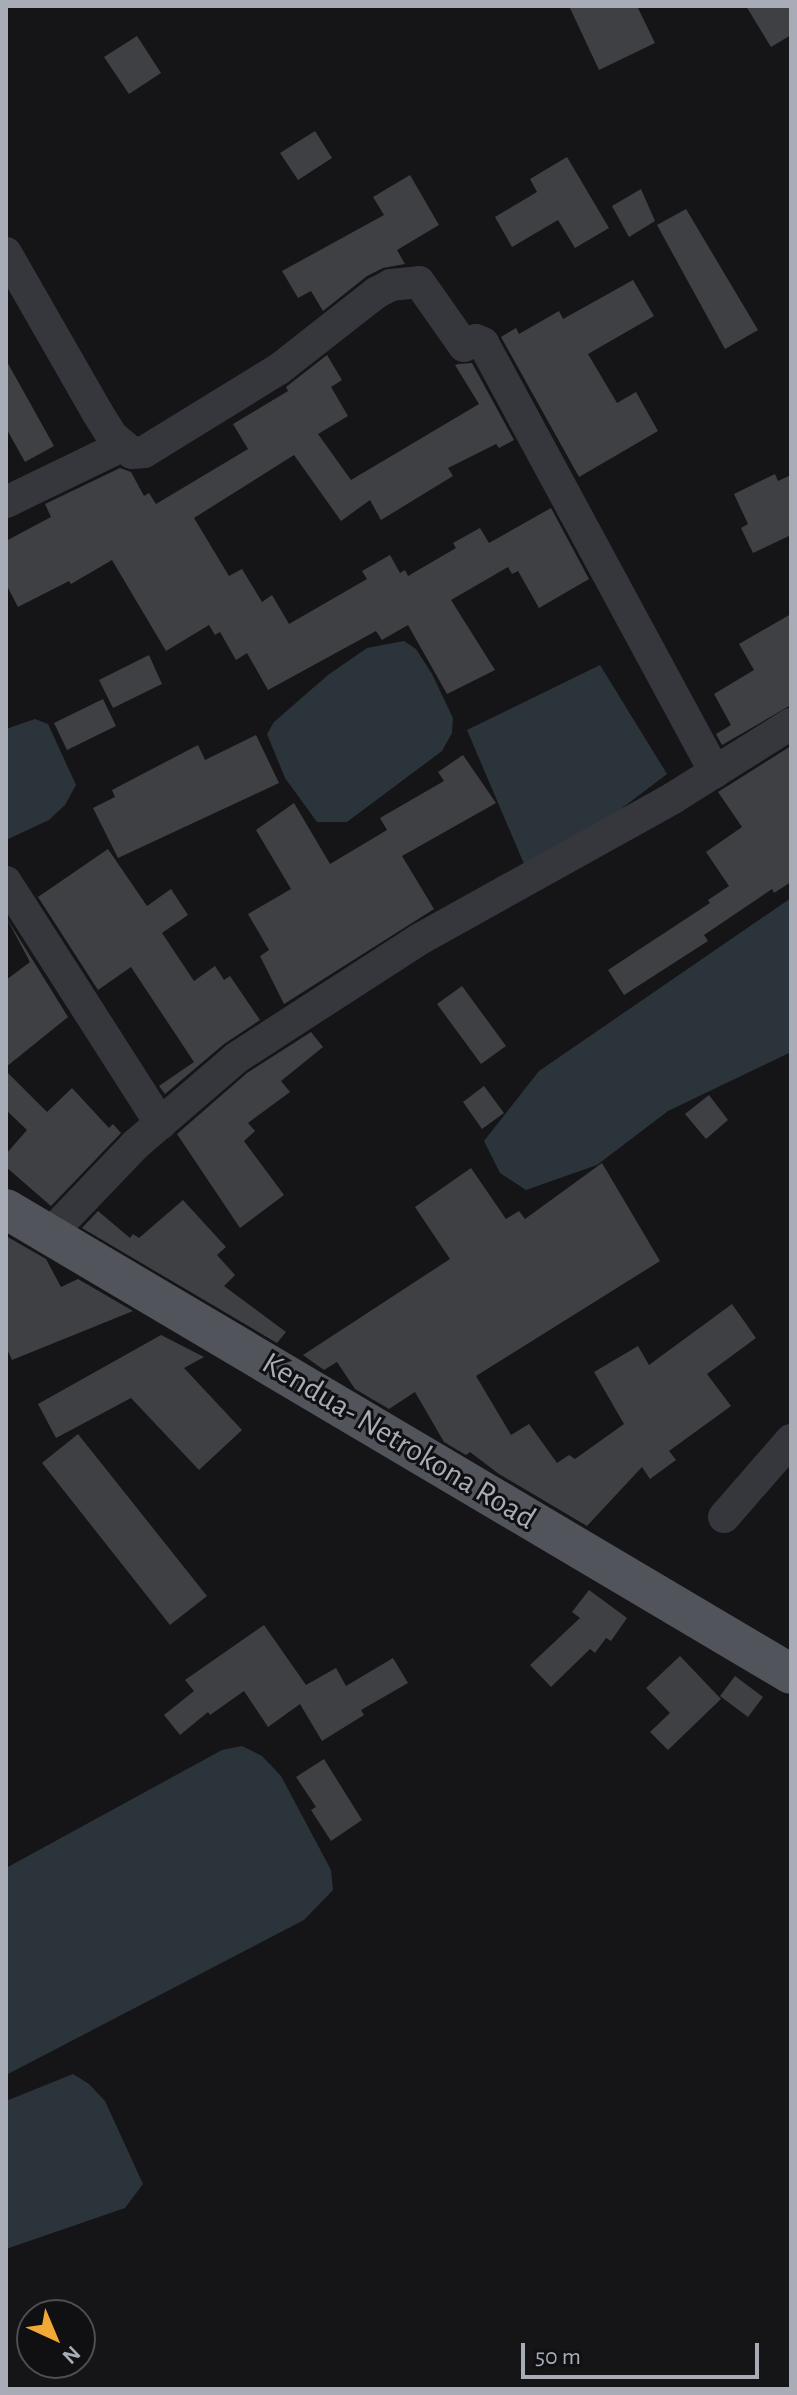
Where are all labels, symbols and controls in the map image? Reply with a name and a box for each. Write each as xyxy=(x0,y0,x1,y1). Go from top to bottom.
street label: Kendua- Netrokona Road xyxy=(255,1344,543,1538)
north arrow xyxy=(16,2299,96,2379)
scale bar xyxy=(525,2327,763,2377)
text: N xyxy=(58,2342,84,2368)
text: 50 m xyxy=(535,2345,581,2369)

